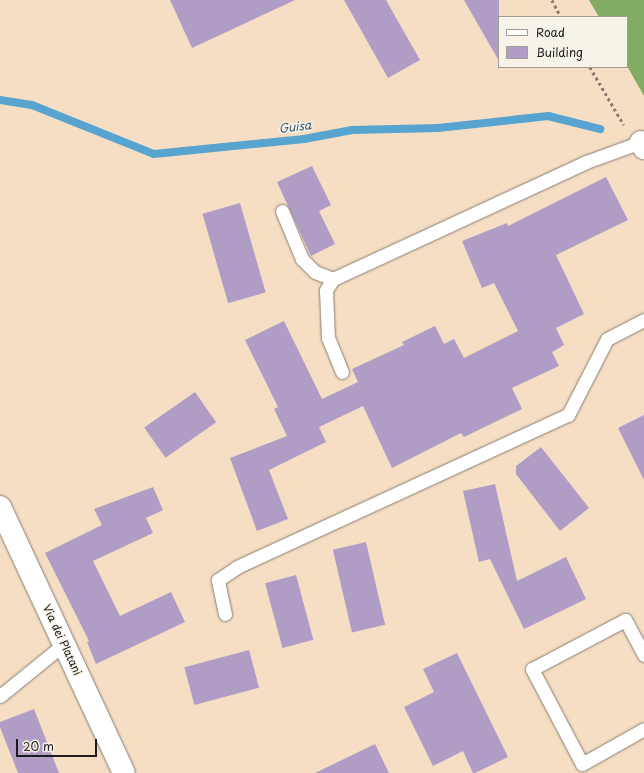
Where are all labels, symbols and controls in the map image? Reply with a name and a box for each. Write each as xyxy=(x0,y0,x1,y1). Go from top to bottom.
legend xyxy=(498,16,628,68)
text: Road xyxy=(536,23,565,41)
text: Building xyxy=(536,43,583,61)
water label: Guisa xyxy=(278,118,312,136)
street label: Via dei Platani xyxy=(40,602,84,678)
scale bar xyxy=(18,731,99,757)
text: 20 m xyxy=(23,737,54,755)

